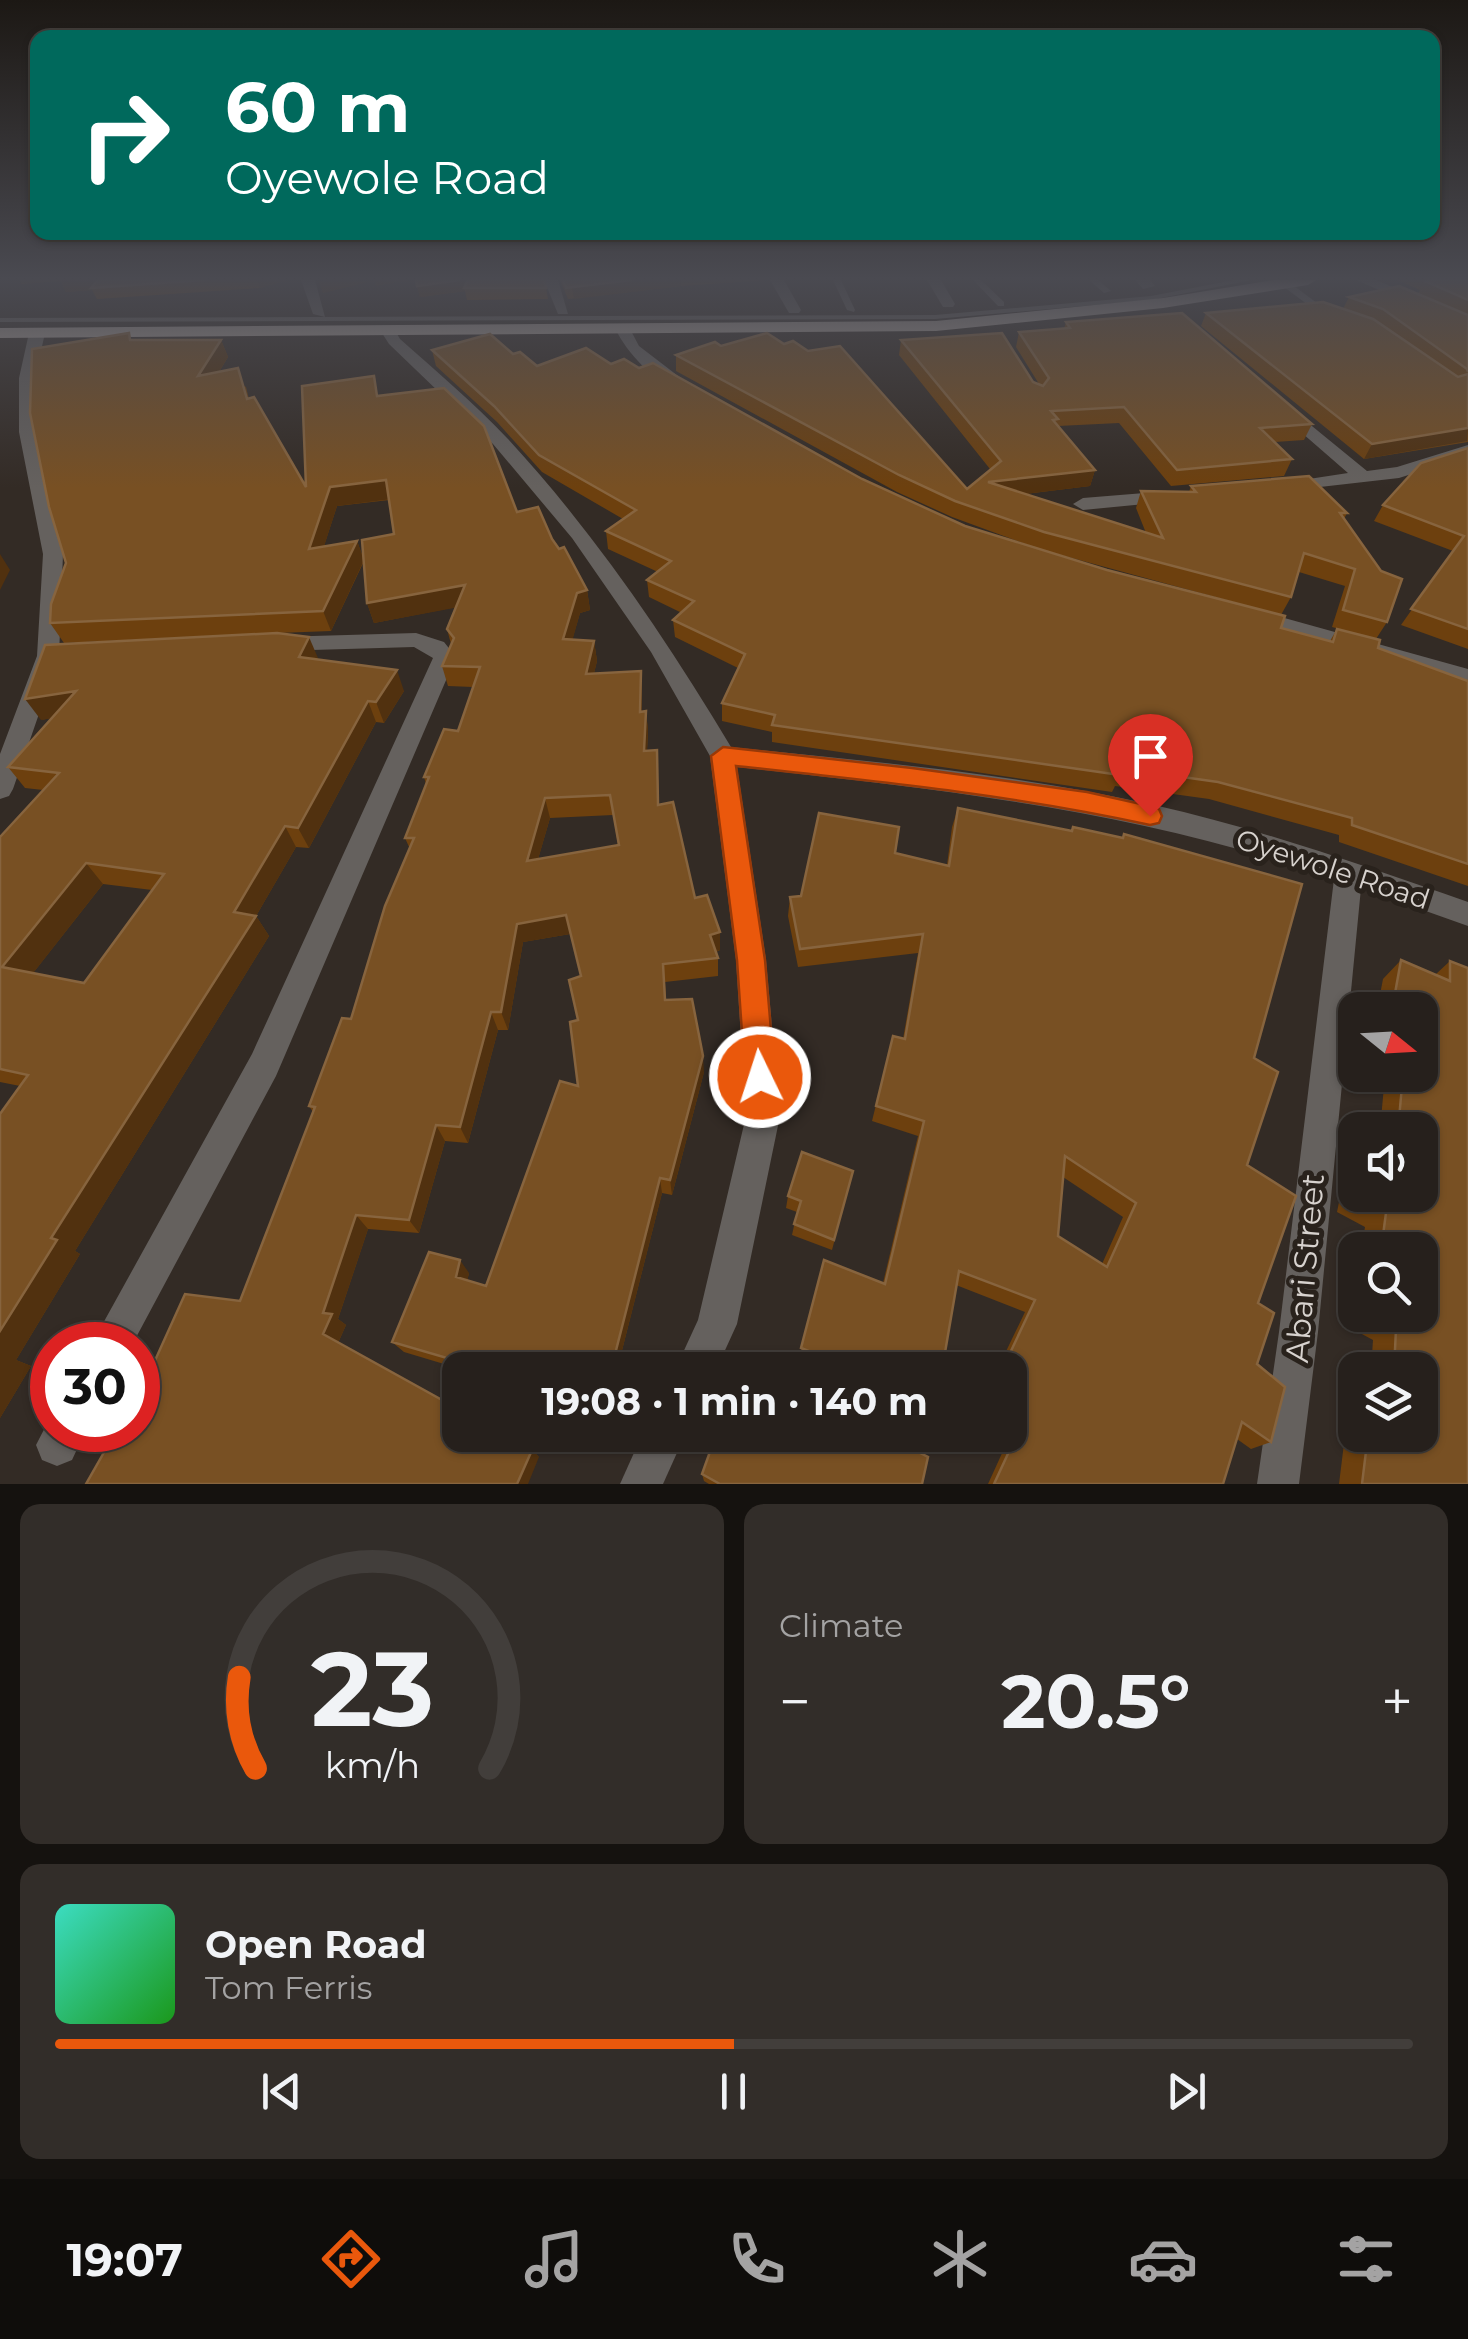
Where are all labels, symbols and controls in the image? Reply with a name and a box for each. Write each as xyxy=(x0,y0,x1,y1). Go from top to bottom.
text: 60 m xyxy=(225,64,410,150)
icon: right xyxy=(60,70,190,200)
text: Oyewole Road xyxy=(225,150,549,205)
pin xyxy=(1108,714,1193,817)
icon: arrive xyxy=(1123,729,1178,784)
street label: Oyewole Road xyxy=(1232,822,1434,916)
north arrow xyxy=(1338,992,1438,1092)
map controls xyxy=(1338,992,1438,1452)
position arrow xyxy=(708,1025,812,1129)
button: sound xyxy=(1338,1112,1438,1212)
street label: Abari Street xyxy=(1277,1172,1332,1364)
button: search xyxy=(1338,1232,1438,1332)
speed limit sign: 30 xyxy=(30,1322,160,1452)
button: layers xyxy=(1338,1352,1438,1452)
text: 19:08 · 1 min · 140 m xyxy=(541,1378,928,1425)
text: Climate xyxy=(779,1606,903,1645)
text: 23 xyxy=(311,1625,433,1752)
text: 20.5° xyxy=(1001,1655,1191,1747)
text: − xyxy=(779,1668,811,1735)
text: + xyxy=(1381,1668,1413,1735)
text: km/h xyxy=(324,1743,420,1787)
text: Open Road xyxy=(205,1921,427,1968)
text: Tom Ferris xyxy=(205,1968,372,2007)
icon: previous xyxy=(254,2064,309,2119)
icon: pause xyxy=(706,2064,761,2119)
icon: next xyxy=(1159,2064,1214,2119)
icon: directions xyxy=(316,2224,386,2294)
icon: music xyxy=(519,2224,589,2294)
icon: phone xyxy=(722,2224,792,2294)
icon: climate xyxy=(925,2224,995,2294)
icon: car xyxy=(1128,2224,1198,2294)
icon: filters xyxy=(1331,2224,1401,2294)
text: 19:07 xyxy=(67,2232,183,2287)

